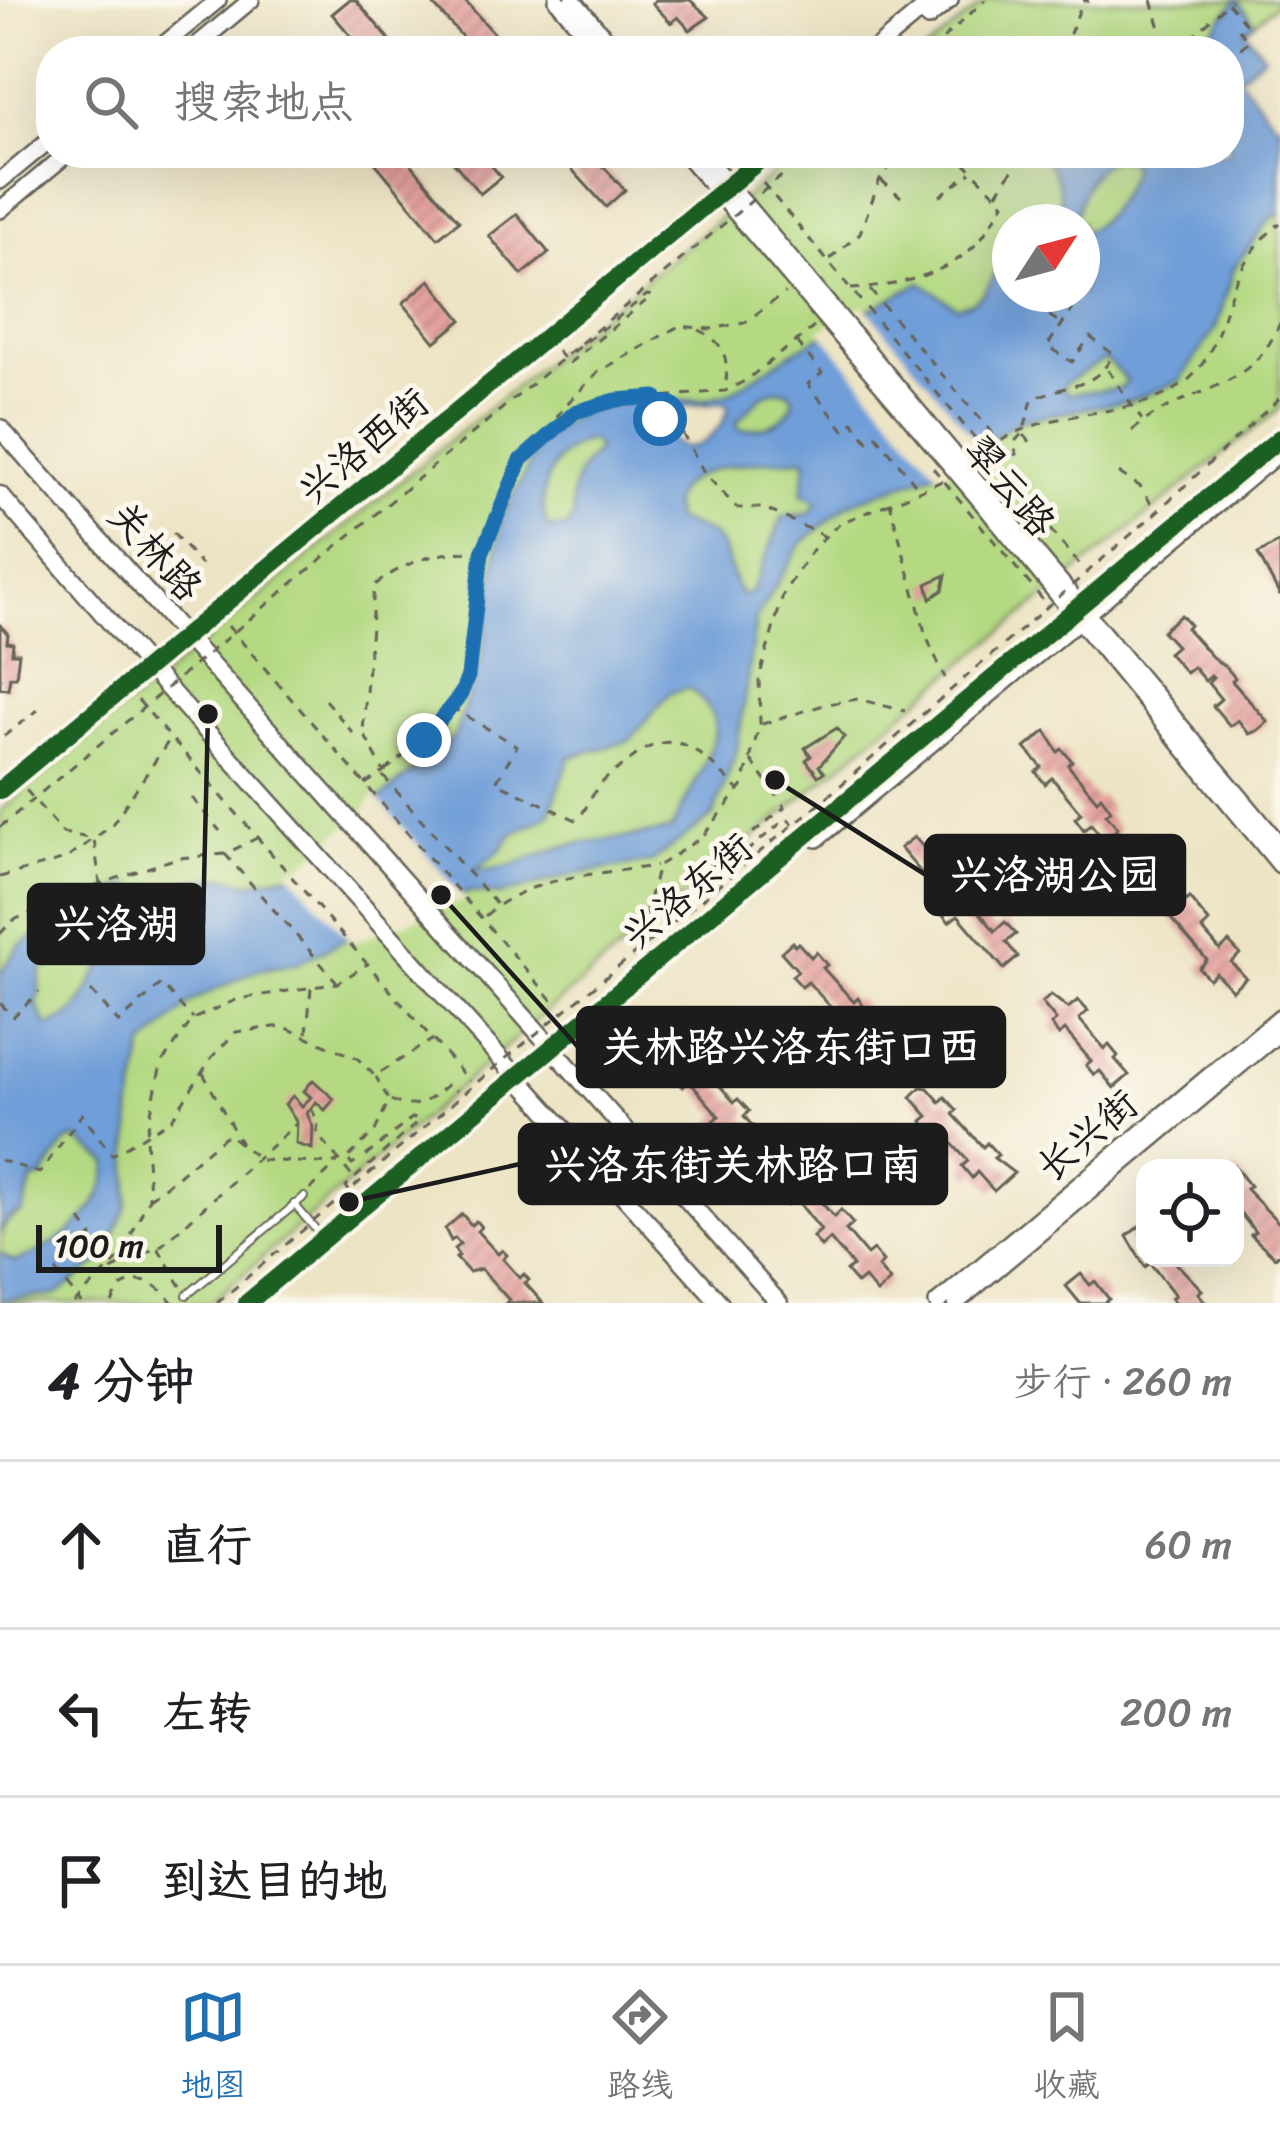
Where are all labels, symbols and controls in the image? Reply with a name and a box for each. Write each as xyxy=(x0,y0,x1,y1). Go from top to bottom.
search box xyxy=(36,36,1244,168)
text: 搜索地点 xyxy=(174,62,354,142)
icon: search xyxy=(78,69,144,135)
north arrow xyxy=(992,204,1100,312)
street label: 兴洛西街 xyxy=(281,369,445,523)
route start xyxy=(633,392,687,446)
street label: 翠云路 xyxy=(946,419,1074,553)
street label: 关林路 xyxy=(91,484,221,618)
route end xyxy=(397,713,451,767)
street label: 兴洛东街 xyxy=(605,814,769,968)
callout: 兴洛湖公园 xyxy=(926,836,1184,914)
text: 兴洛湖公园 xyxy=(950,838,1160,912)
callout: 兴洛湖 xyxy=(29,885,203,963)
text: 兴洛湖 xyxy=(53,887,179,961)
callout: 关林路兴洛东街口西 xyxy=(578,1008,1004,1086)
text: 关林路兴洛东街口西 xyxy=(602,1010,980,1084)
street label: 长兴街 xyxy=(1020,1071,1154,1199)
callout: 兴洛东街关林路口南 xyxy=(520,1125,946,1203)
text: 兴洛东街关林路口南 xyxy=(544,1128,922,1202)
map controls xyxy=(1136,1159,1244,1267)
button: locate xyxy=(1136,1159,1244,1267)
text: 100 m xyxy=(54,1217,144,1275)
scale bar xyxy=(36,1219,222,1272)
text: 4 分钟 xyxy=(48,1336,195,1426)
text: 步行 · 260 m xyxy=(1014,1347,1232,1416)
text: 直行 xyxy=(162,1505,252,1585)
text: 60 m xyxy=(1145,1510,1232,1579)
icon: ahead xyxy=(48,1512,114,1578)
text: 左转 xyxy=(162,1673,252,1753)
text: 200 m xyxy=(1120,1678,1232,1747)
icon: left xyxy=(48,1680,114,1746)
text: 到达目的地 xyxy=(162,1841,387,1921)
icon: arrive xyxy=(48,1848,114,1914)
tab: 地图 xyxy=(180,1984,246,2114)
tab: 路线 xyxy=(607,1984,673,2114)
tab: 收藏 xyxy=(1034,1984,1100,2114)

